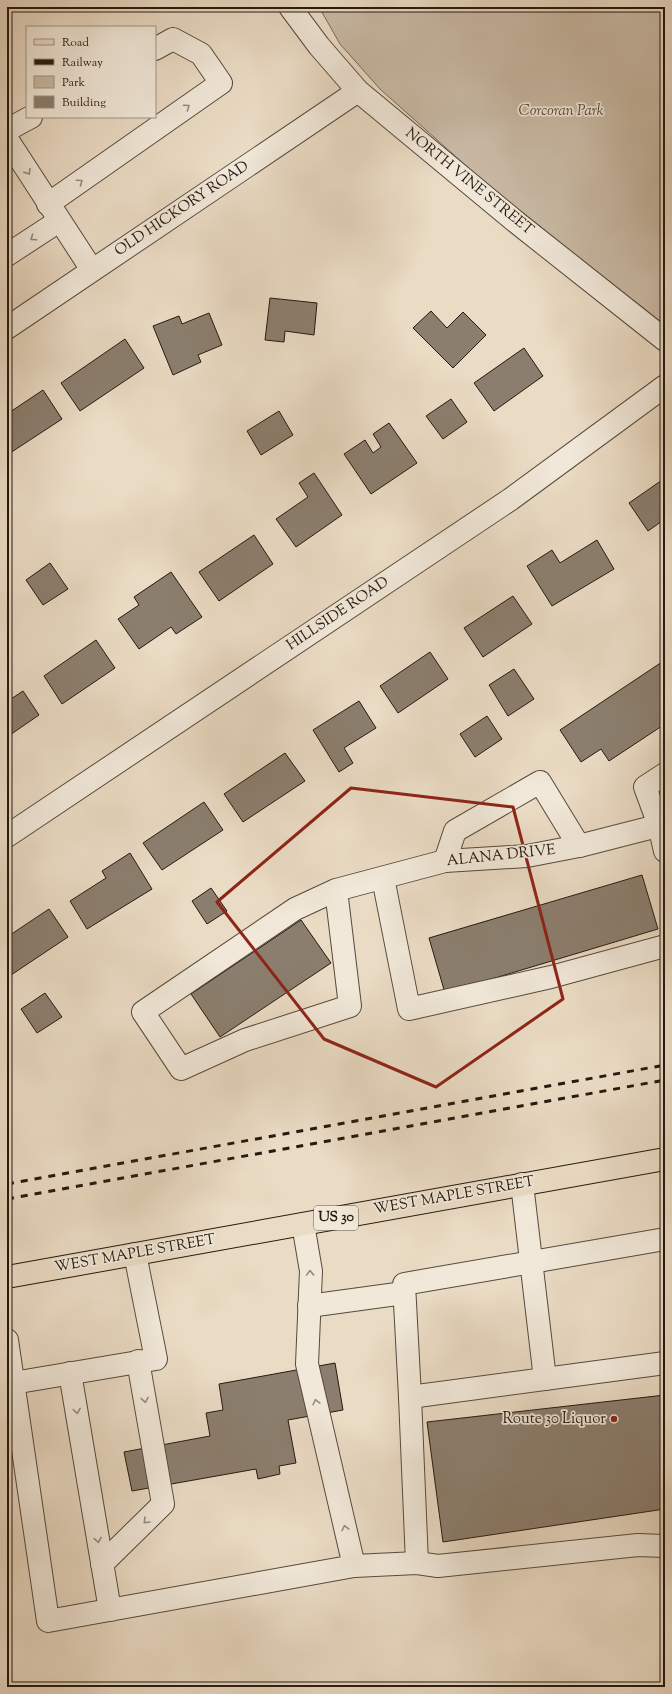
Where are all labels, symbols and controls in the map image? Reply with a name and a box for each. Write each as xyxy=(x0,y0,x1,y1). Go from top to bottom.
legend xyxy=(26,26,156,118)
text: Road xyxy=(62,34,89,52)
text: Railway xyxy=(62,54,103,72)
text: Park xyxy=(62,74,85,92)
text: Building xyxy=(62,94,106,112)
park label: Corcoran Park xyxy=(518,101,604,122)
one-way arrow xyxy=(182,105,189,112)
street label: NORTH VINE STREET xyxy=(400,123,538,241)
street label: OLD HICKORY ROAD xyxy=(111,156,253,262)
one-way arrow xyxy=(23,167,30,174)
one-way arrow xyxy=(76,180,83,187)
one-way arrow xyxy=(30,233,37,241)
street label: HILLSIDE ROAD xyxy=(283,572,393,656)
street label: ALANA DRIVE xyxy=(446,840,556,872)
street label: WEST MAPLE STREET xyxy=(372,1171,537,1220)
road number: US 30 xyxy=(314,1206,358,1230)
street label: WEST MAPLE STREET xyxy=(53,1229,218,1278)
one-way arrow xyxy=(306,1270,314,1276)
one-way arrow xyxy=(140,1397,149,1403)
one-way arrow xyxy=(312,1399,320,1405)
one-way arrow xyxy=(72,1408,81,1415)
place label: Route 30 Liquor xyxy=(503,1409,606,1430)
marker: Route 30 Liquor xyxy=(609,1414,619,1424)
one-way arrow xyxy=(143,1516,151,1524)
one-way arrow xyxy=(342,1525,350,1532)
one-way arrow xyxy=(93,1537,102,1543)

